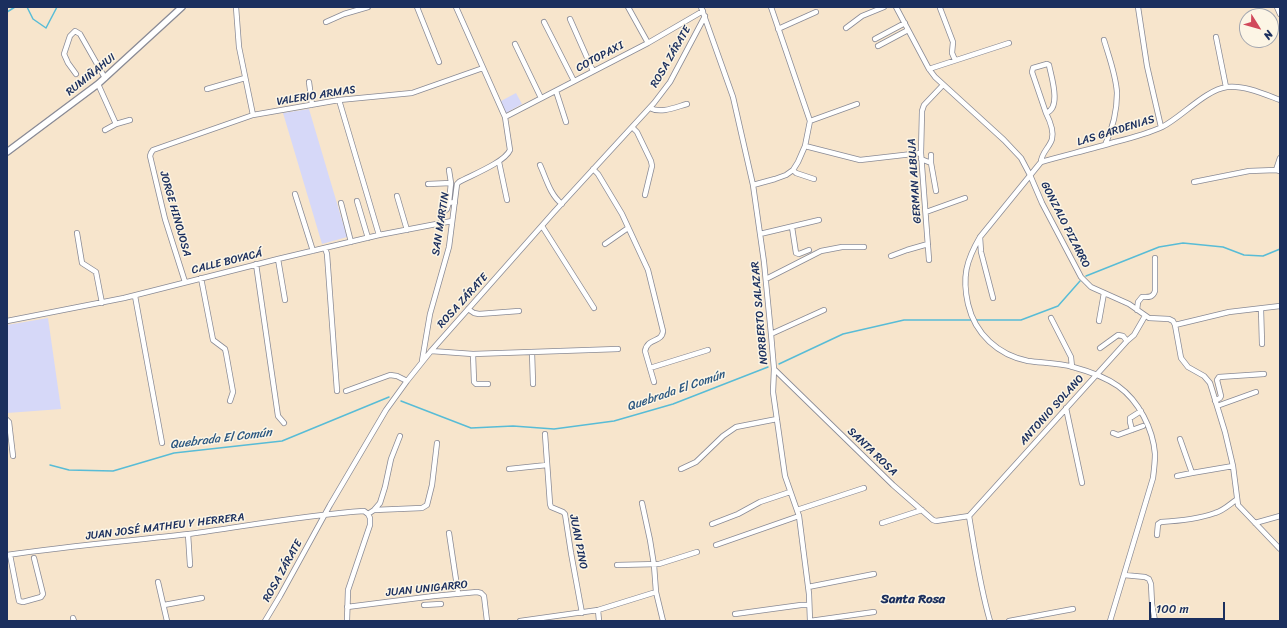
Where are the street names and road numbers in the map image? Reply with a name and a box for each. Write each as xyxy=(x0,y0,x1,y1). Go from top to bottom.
street label: ROSA ZÁRATE xyxy=(648,24,694,90)
street label: COTOPAXI xyxy=(574,39,626,75)
street label: RUMIÑAHUI xyxy=(64,51,118,99)
street label: VALERIO ARMAS xyxy=(276,83,356,109)
street label: LAS GARDENIAS xyxy=(1076,113,1156,149)
street label: GERMAN ALBUJA xyxy=(905,138,925,224)
street label: JORGE HINOJOSA xyxy=(157,170,193,258)
street label: GONZALO PIZARRO xyxy=(1038,180,1092,270)
street label: SAN MARTIN xyxy=(429,191,453,257)
street label: CALLE BOYACÁ xyxy=(190,247,264,277)
street label: NORBERTO SALAZAR xyxy=(749,261,771,365)
street label: ROSA ZÁRATE xyxy=(435,271,491,331)
street label: ANTONIO SOLANO xyxy=(1017,372,1087,448)
street label: SANTA ROSA xyxy=(844,425,900,479)
street label: JUAN JOSÉ MATHEU Y HERRERA xyxy=(85,511,245,543)
street label: JUAN PINO xyxy=(566,513,590,571)
street label: ROSA ZÁRATE xyxy=(260,538,306,604)
street label: JUAN UNIGARRO xyxy=(385,578,469,600)

